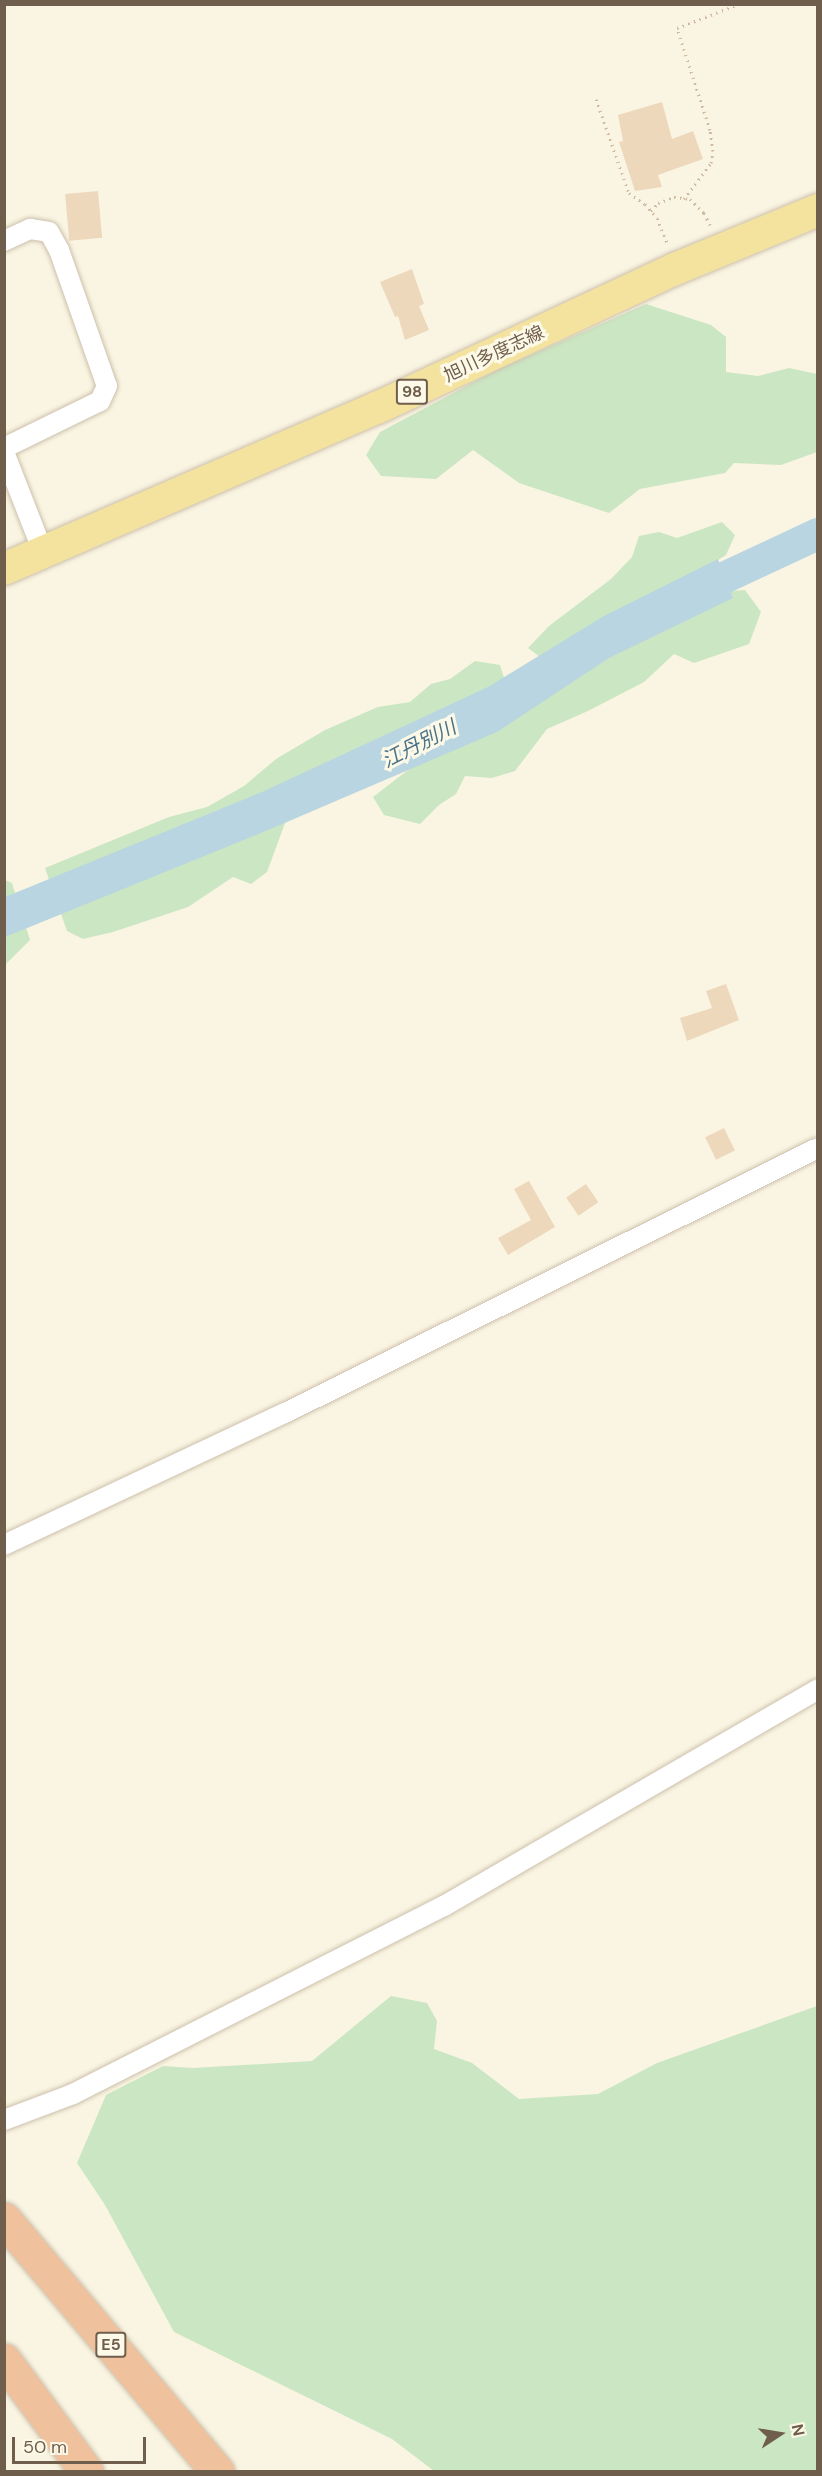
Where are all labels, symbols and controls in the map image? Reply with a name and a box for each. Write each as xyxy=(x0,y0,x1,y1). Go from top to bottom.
street label: 旭川多度志線 xyxy=(440,321,548,387)
road number: 98 xyxy=(396,379,428,405)
water label: 江丹別川 xyxy=(378,715,460,773)
road number: E5 xyxy=(94,2332,128,2358)
north arrow xyxy=(750,2404,810,2464)
text: N xyxy=(787,2422,810,2438)
scale bar xyxy=(15,2425,148,2463)
text: 50 m xyxy=(23,2435,67,2459)

